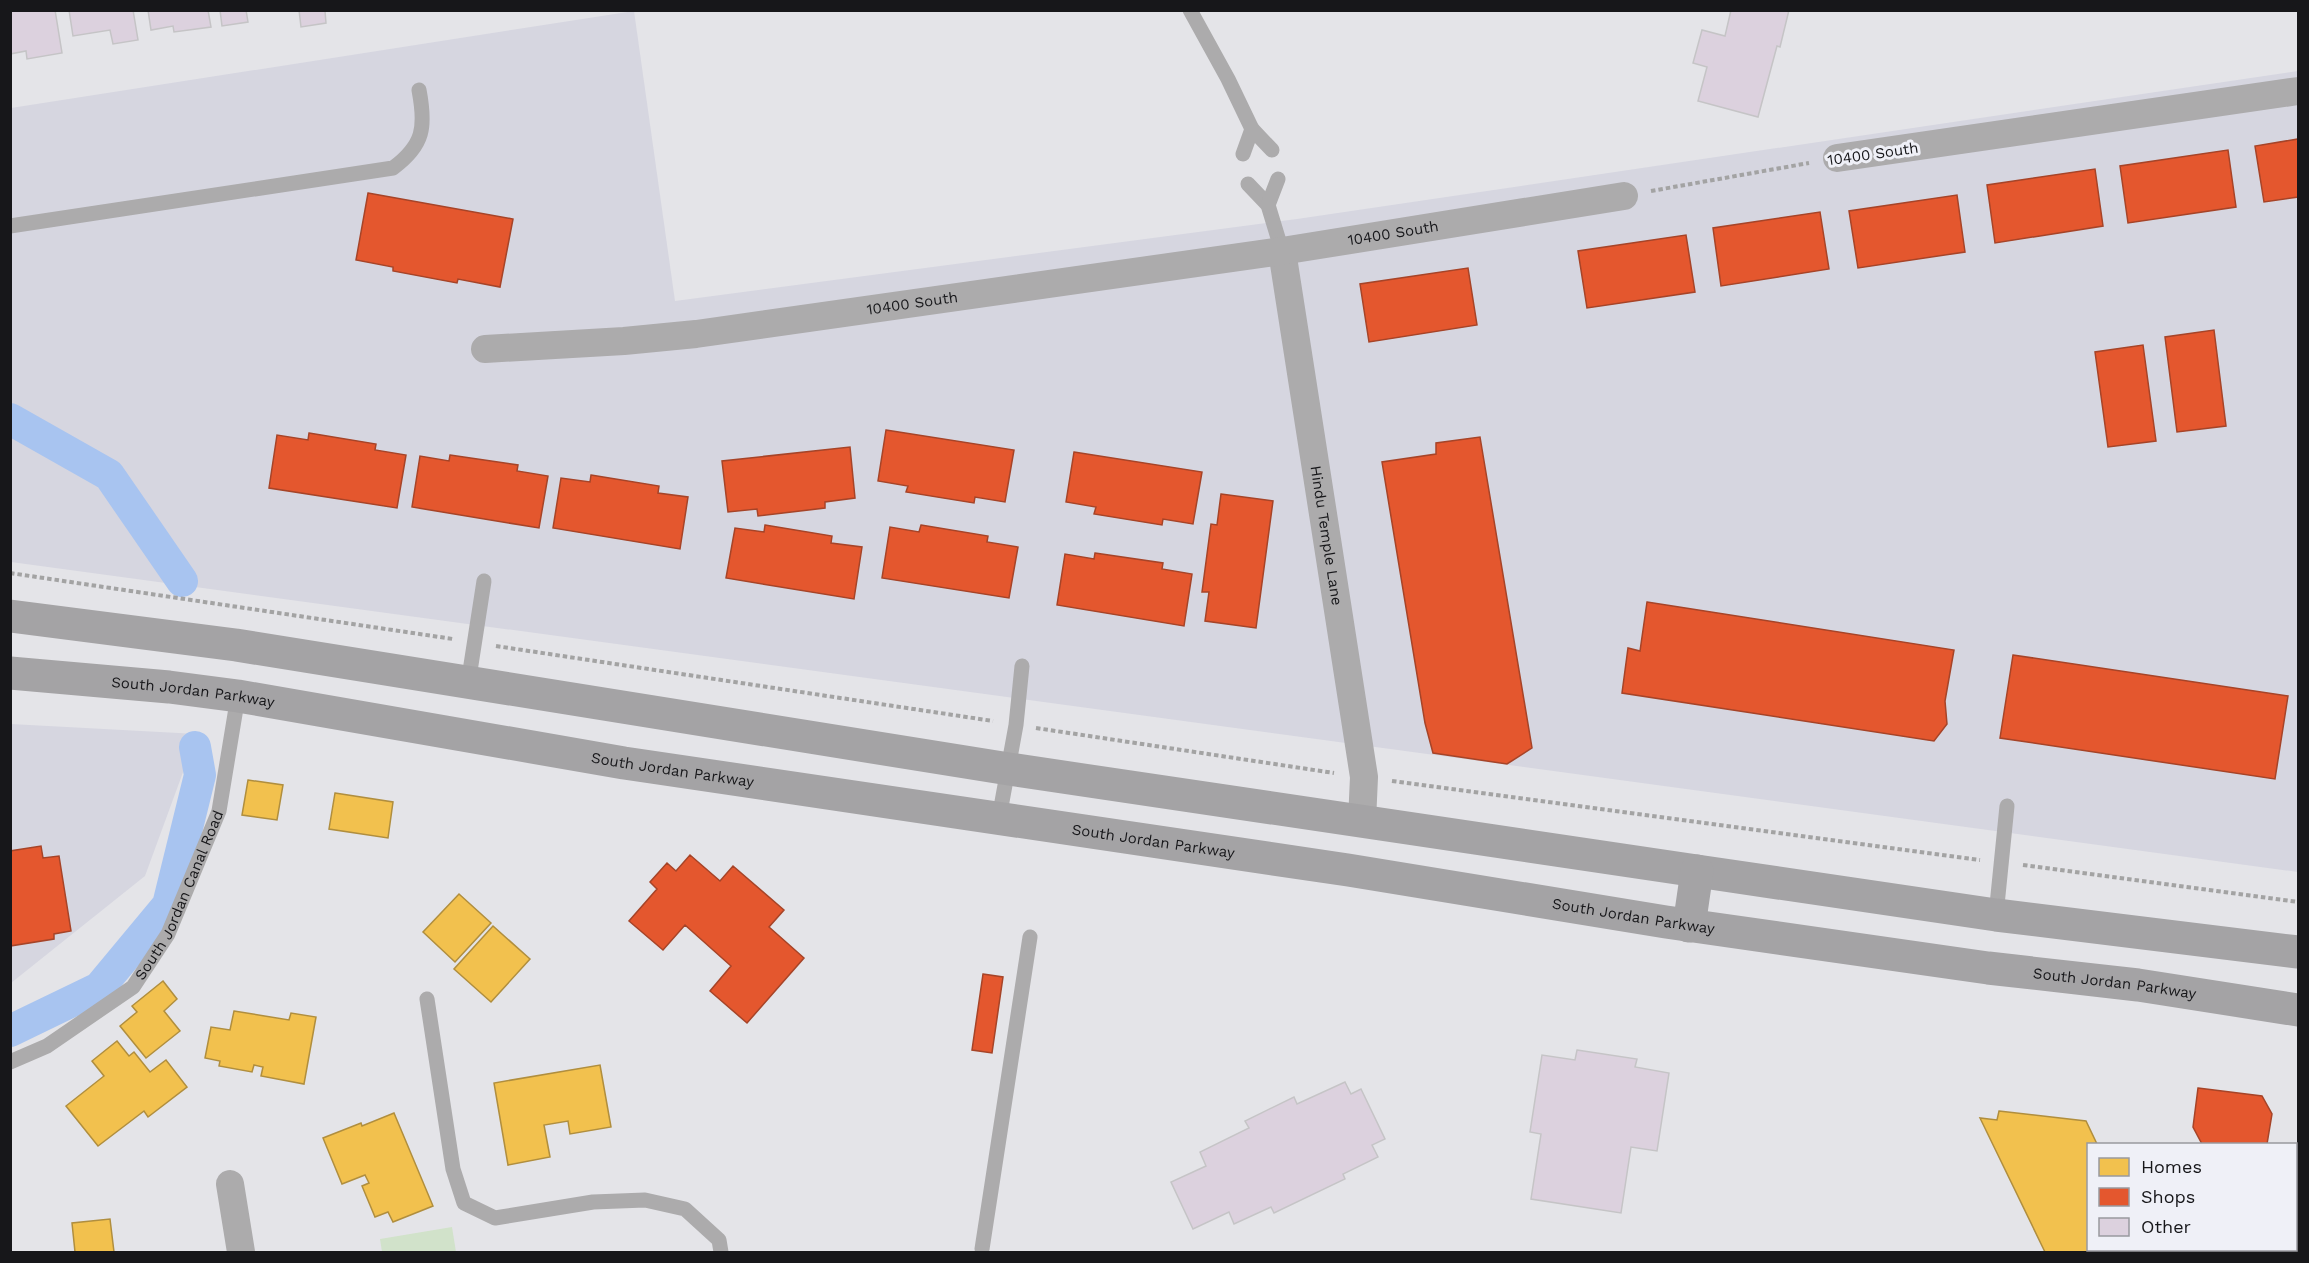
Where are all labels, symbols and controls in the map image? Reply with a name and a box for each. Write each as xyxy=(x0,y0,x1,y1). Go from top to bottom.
street label: 10400 South xyxy=(1826,139,1920,169)
street label: 10400 South xyxy=(1346,217,1440,249)
street label: 10400 South xyxy=(866,288,959,319)
street label: Hindu Temple Lane xyxy=(1307,464,1346,607)
street label: South Jordan Parkway xyxy=(111,673,276,711)
street label: South Jordan Parkway xyxy=(590,748,755,791)
street label: South Jordan Canal Road xyxy=(131,808,227,983)
street label: South Jordan Parkway xyxy=(1071,820,1236,862)
street label: South Jordan Parkway xyxy=(1551,895,1716,938)
street label: South Jordan Parkway xyxy=(2032,964,2198,1003)
legend xyxy=(2087,1143,2297,1251)
text: Homes xyxy=(2141,1156,2202,1177)
text: Shops xyxy=(2141,1186,2195,1207)
text: Other xyxy=(2141,1216,2191,1237)

